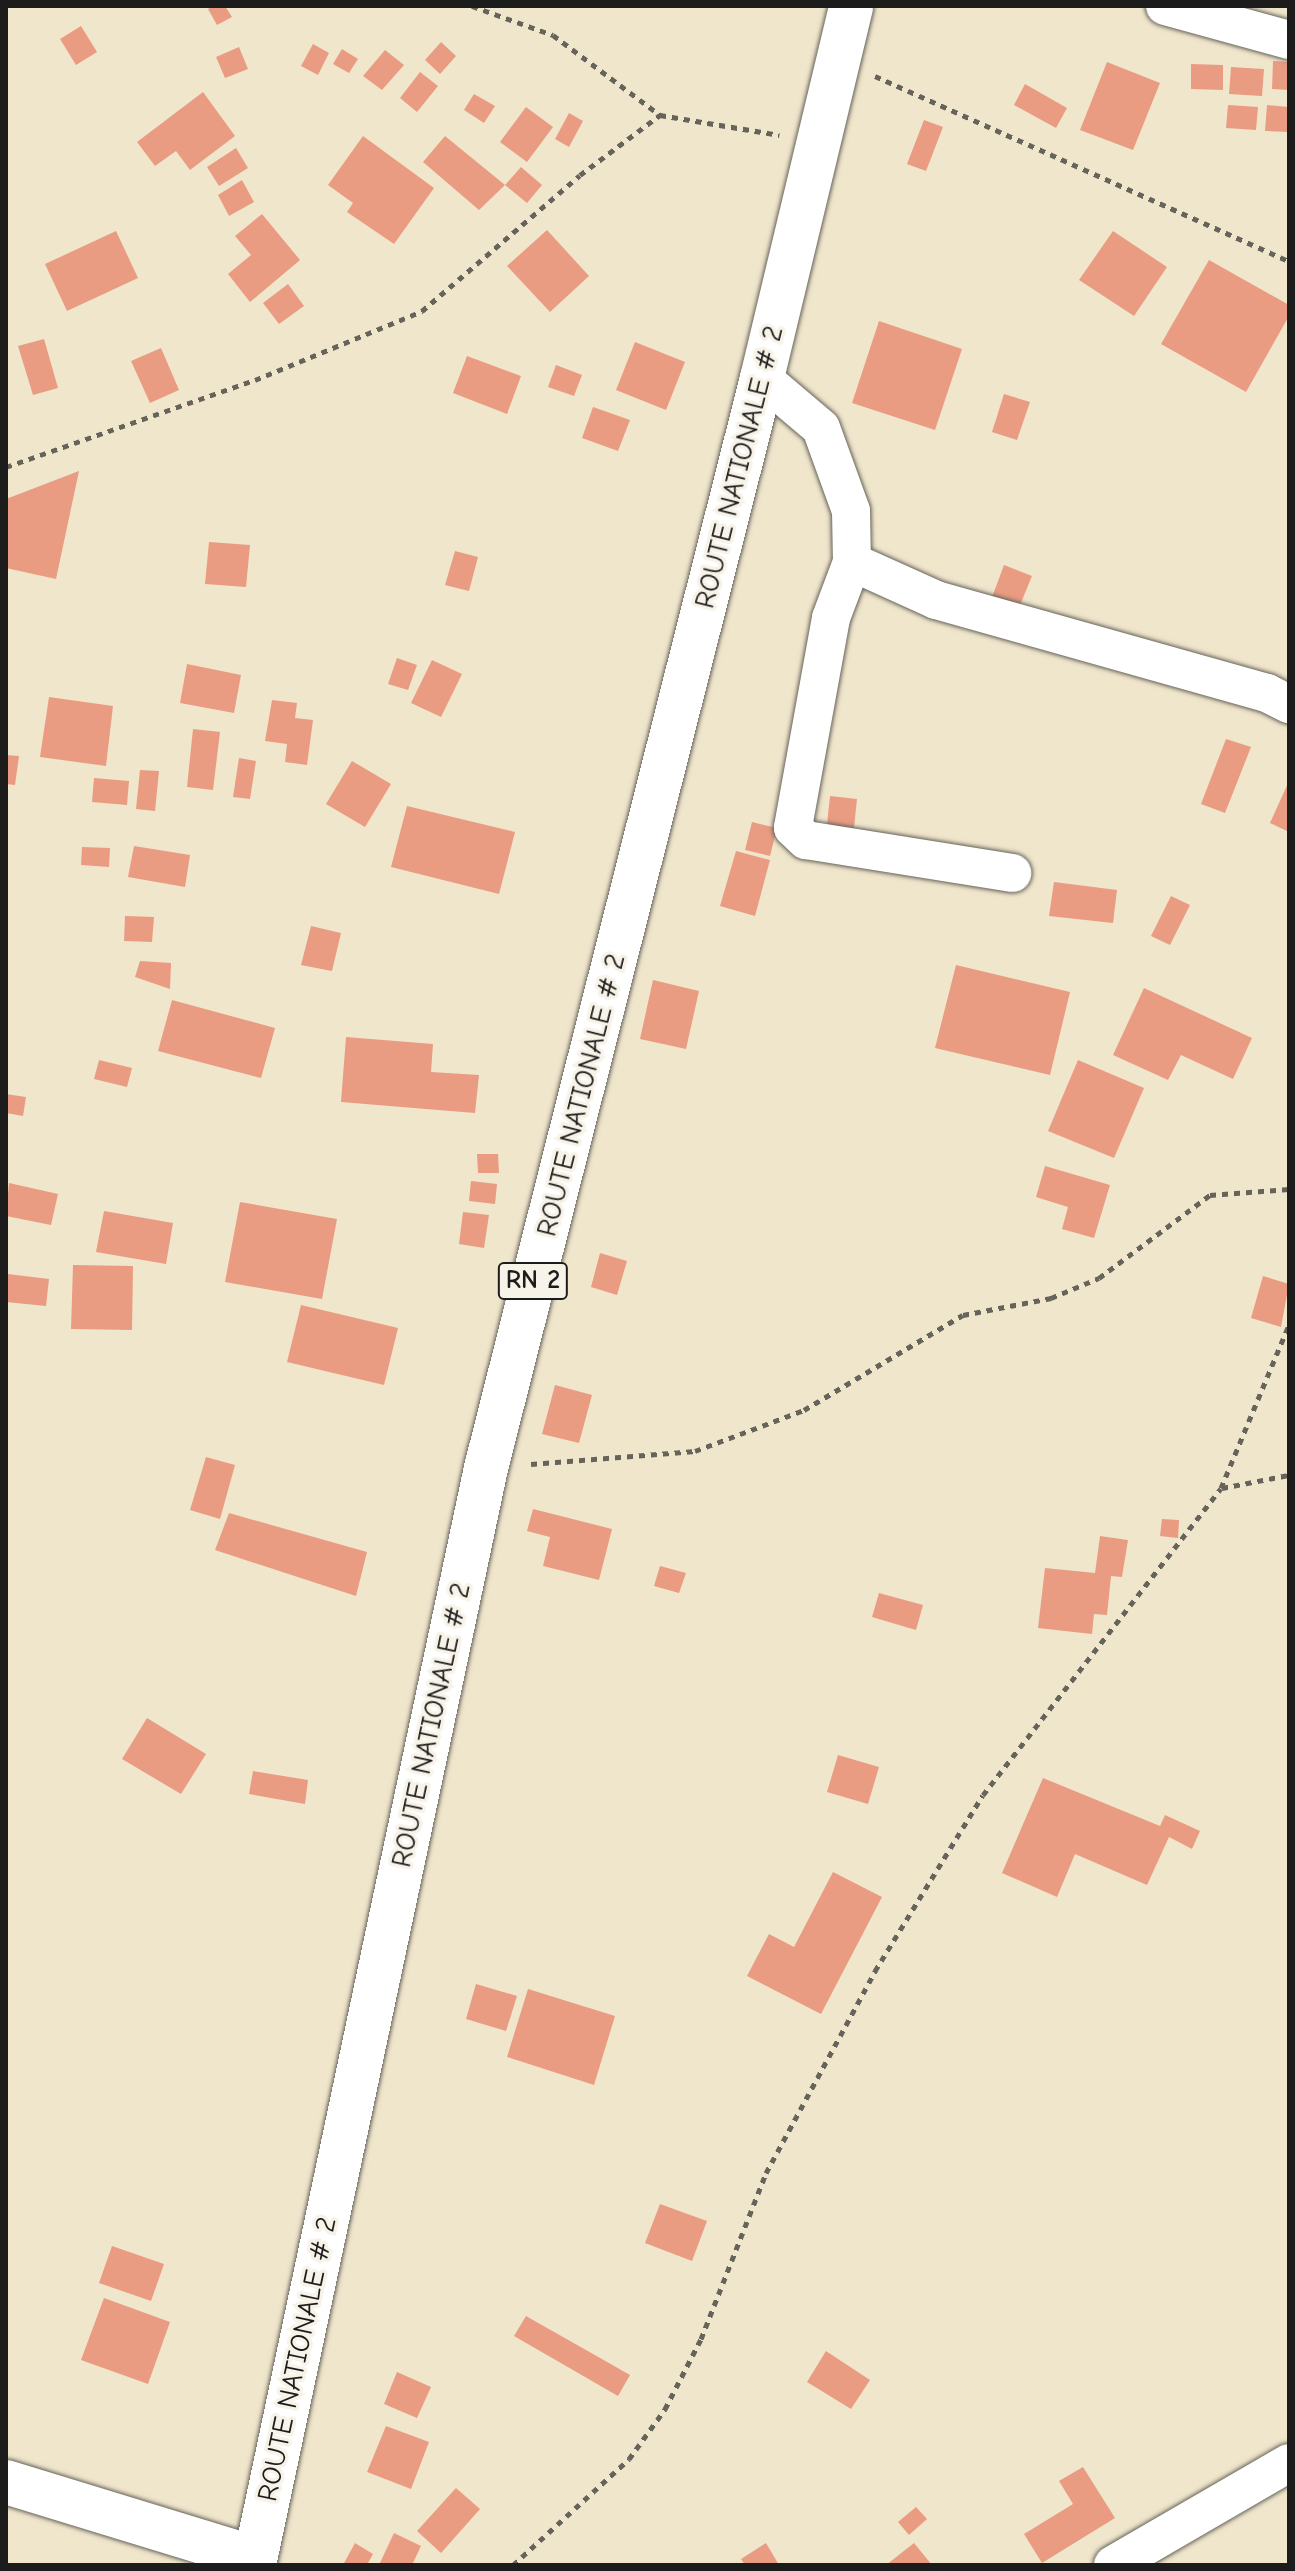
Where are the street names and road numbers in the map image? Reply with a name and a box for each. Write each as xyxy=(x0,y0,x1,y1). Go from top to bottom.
street label: ROUTE NATIONALE # 2 xyxy=(688,322,790,612)
street label: ROUTE NATIONALE # 2 xyxy=(530,950,632,1240)
road number: RN 2 xyxy=(497,1259,569,1303)
street label: ROUTE NATIONALE # 2 xyxy=(384,1580,478,1870)
street label: ROUTE NATIONALE # 2 xyxy=(250,2214,344,2504)

